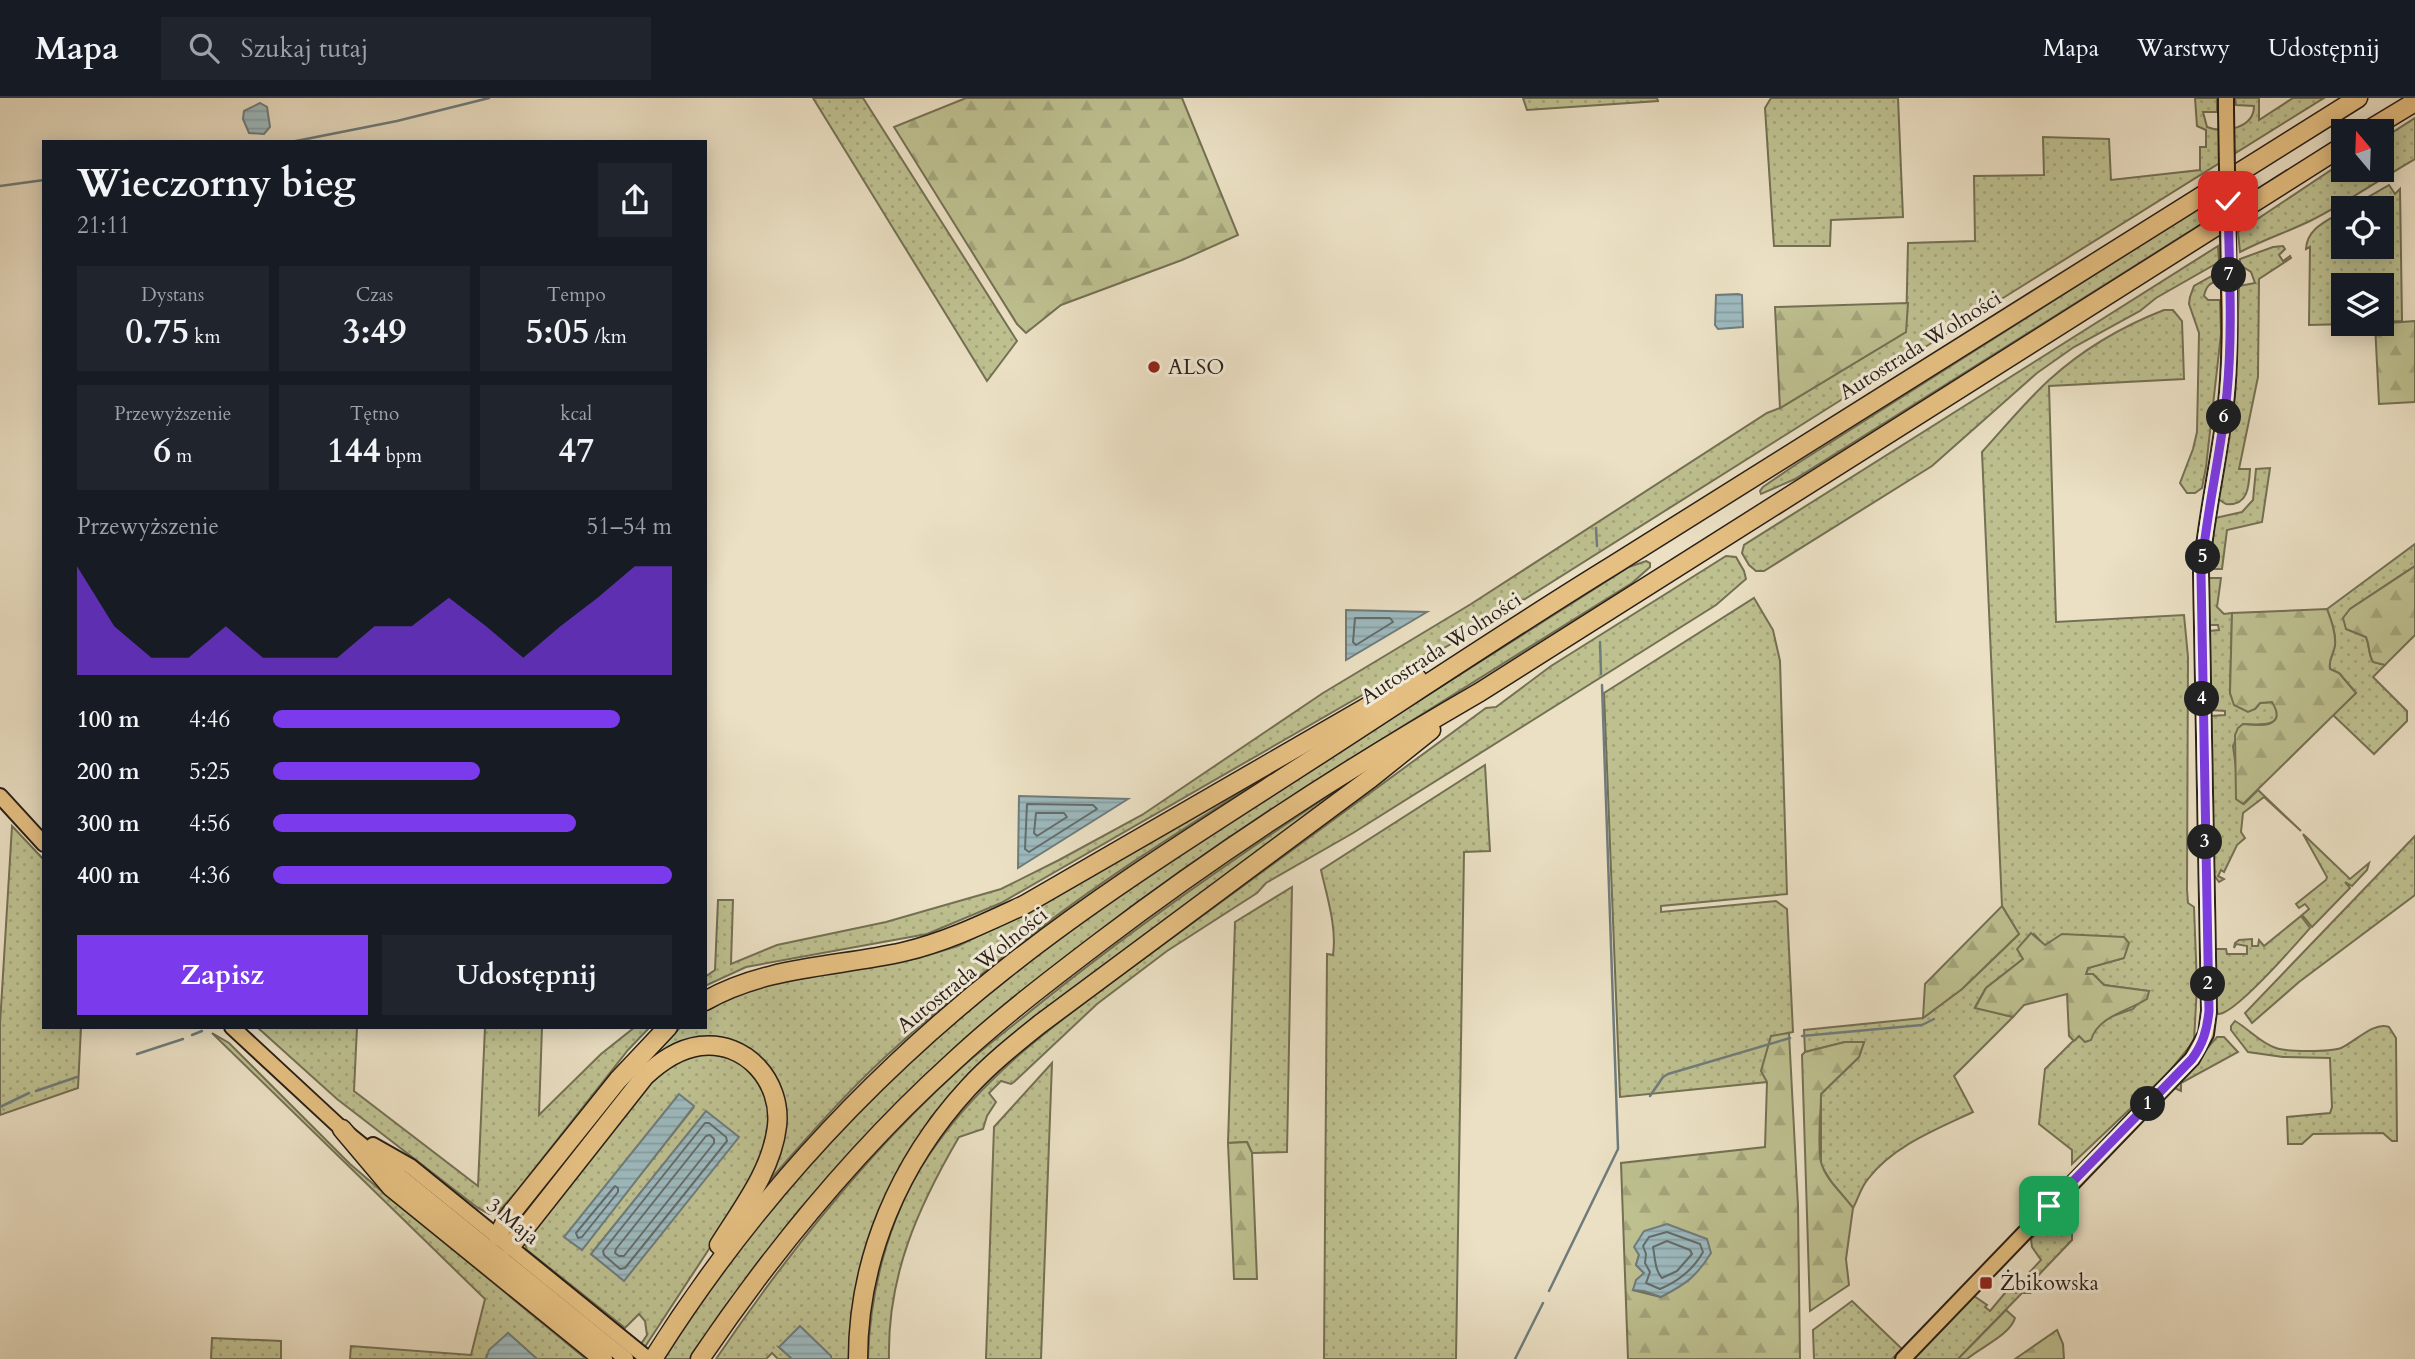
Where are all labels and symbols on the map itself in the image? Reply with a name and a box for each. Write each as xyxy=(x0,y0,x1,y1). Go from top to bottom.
north arrow xyxy=(2331,119,2394,182)
pin xyxy=(2198,171,2258,231)
pin: 7 xyxy=(2212,258,2246,292)
street label: Autostrada Wolności xyxy=(1834,284,2007,407)
place label: ALSO xyxy=(1168,353,1224,382)
marker: ALSO xyxy=(1146,359,1162,375)
pin: 6 xyxy=(2206,400,2242,434)
pin: 5 xyxy=(2186,540,2220,574)
street label: Autostrada Wolności xyxy=(1355,585,1527,711)
pin: 4 xyxy=(2184,682,2220,716)
pin: 3 xyxy=(2188,824,2222,860)
street label: Autostrada Wolności xyxy=(891,900,1054,1040)
pin: 2 xyxy=(2190,966,2226,1001)
pin: 1 xyxy=(2130,1086,2166,1122)
pin xyxy=(2019,1176,2079,1236)
street label: 3 Maja xyxy=(480,1191,545,1252)
place label: Żbikowska xyxy=(2000,1269,2099,1298)
marker: Żbikowska xyxy=(1978,1275,1994,1291)

